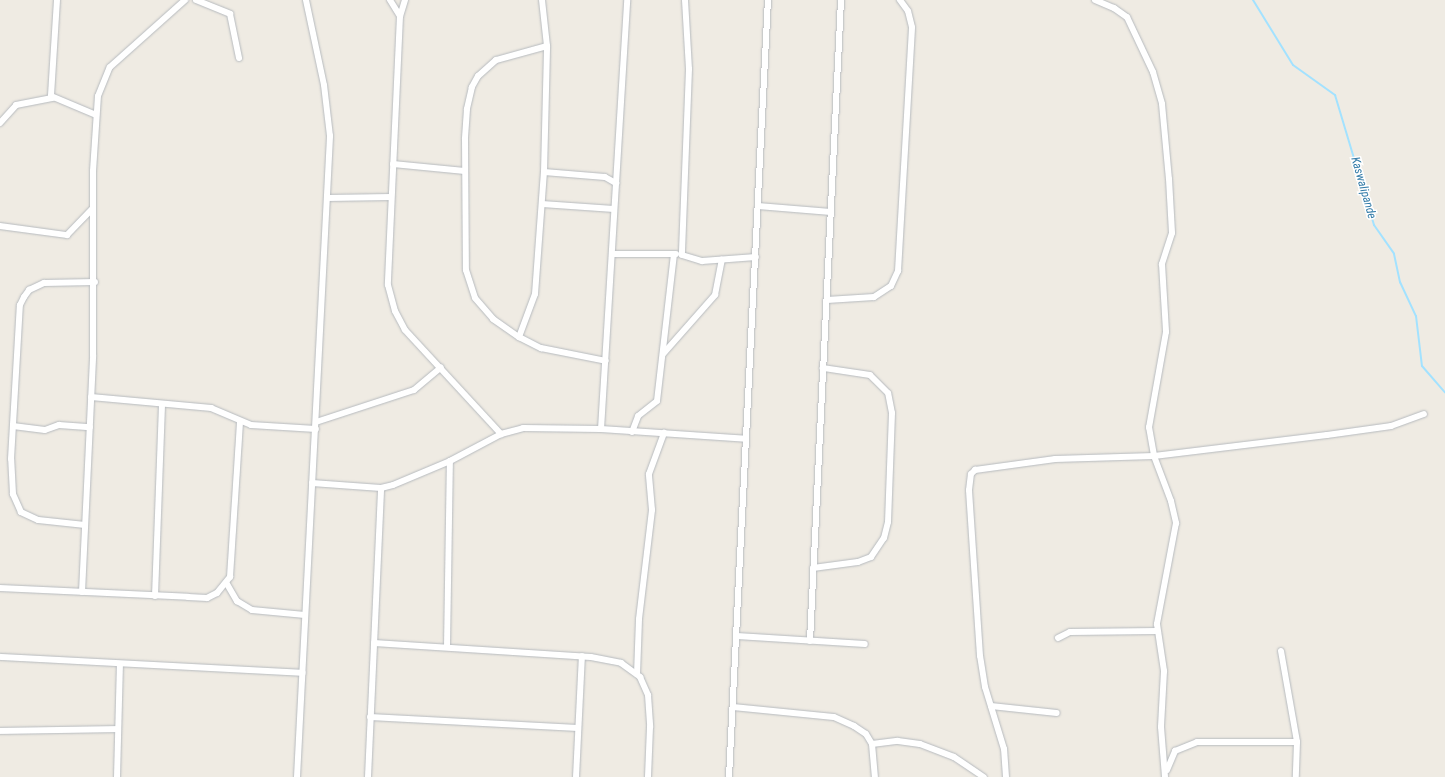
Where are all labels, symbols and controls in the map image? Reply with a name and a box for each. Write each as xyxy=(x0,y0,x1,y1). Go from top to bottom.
water label: Kaswalipande xyxy=(1347,155,1379,221)

